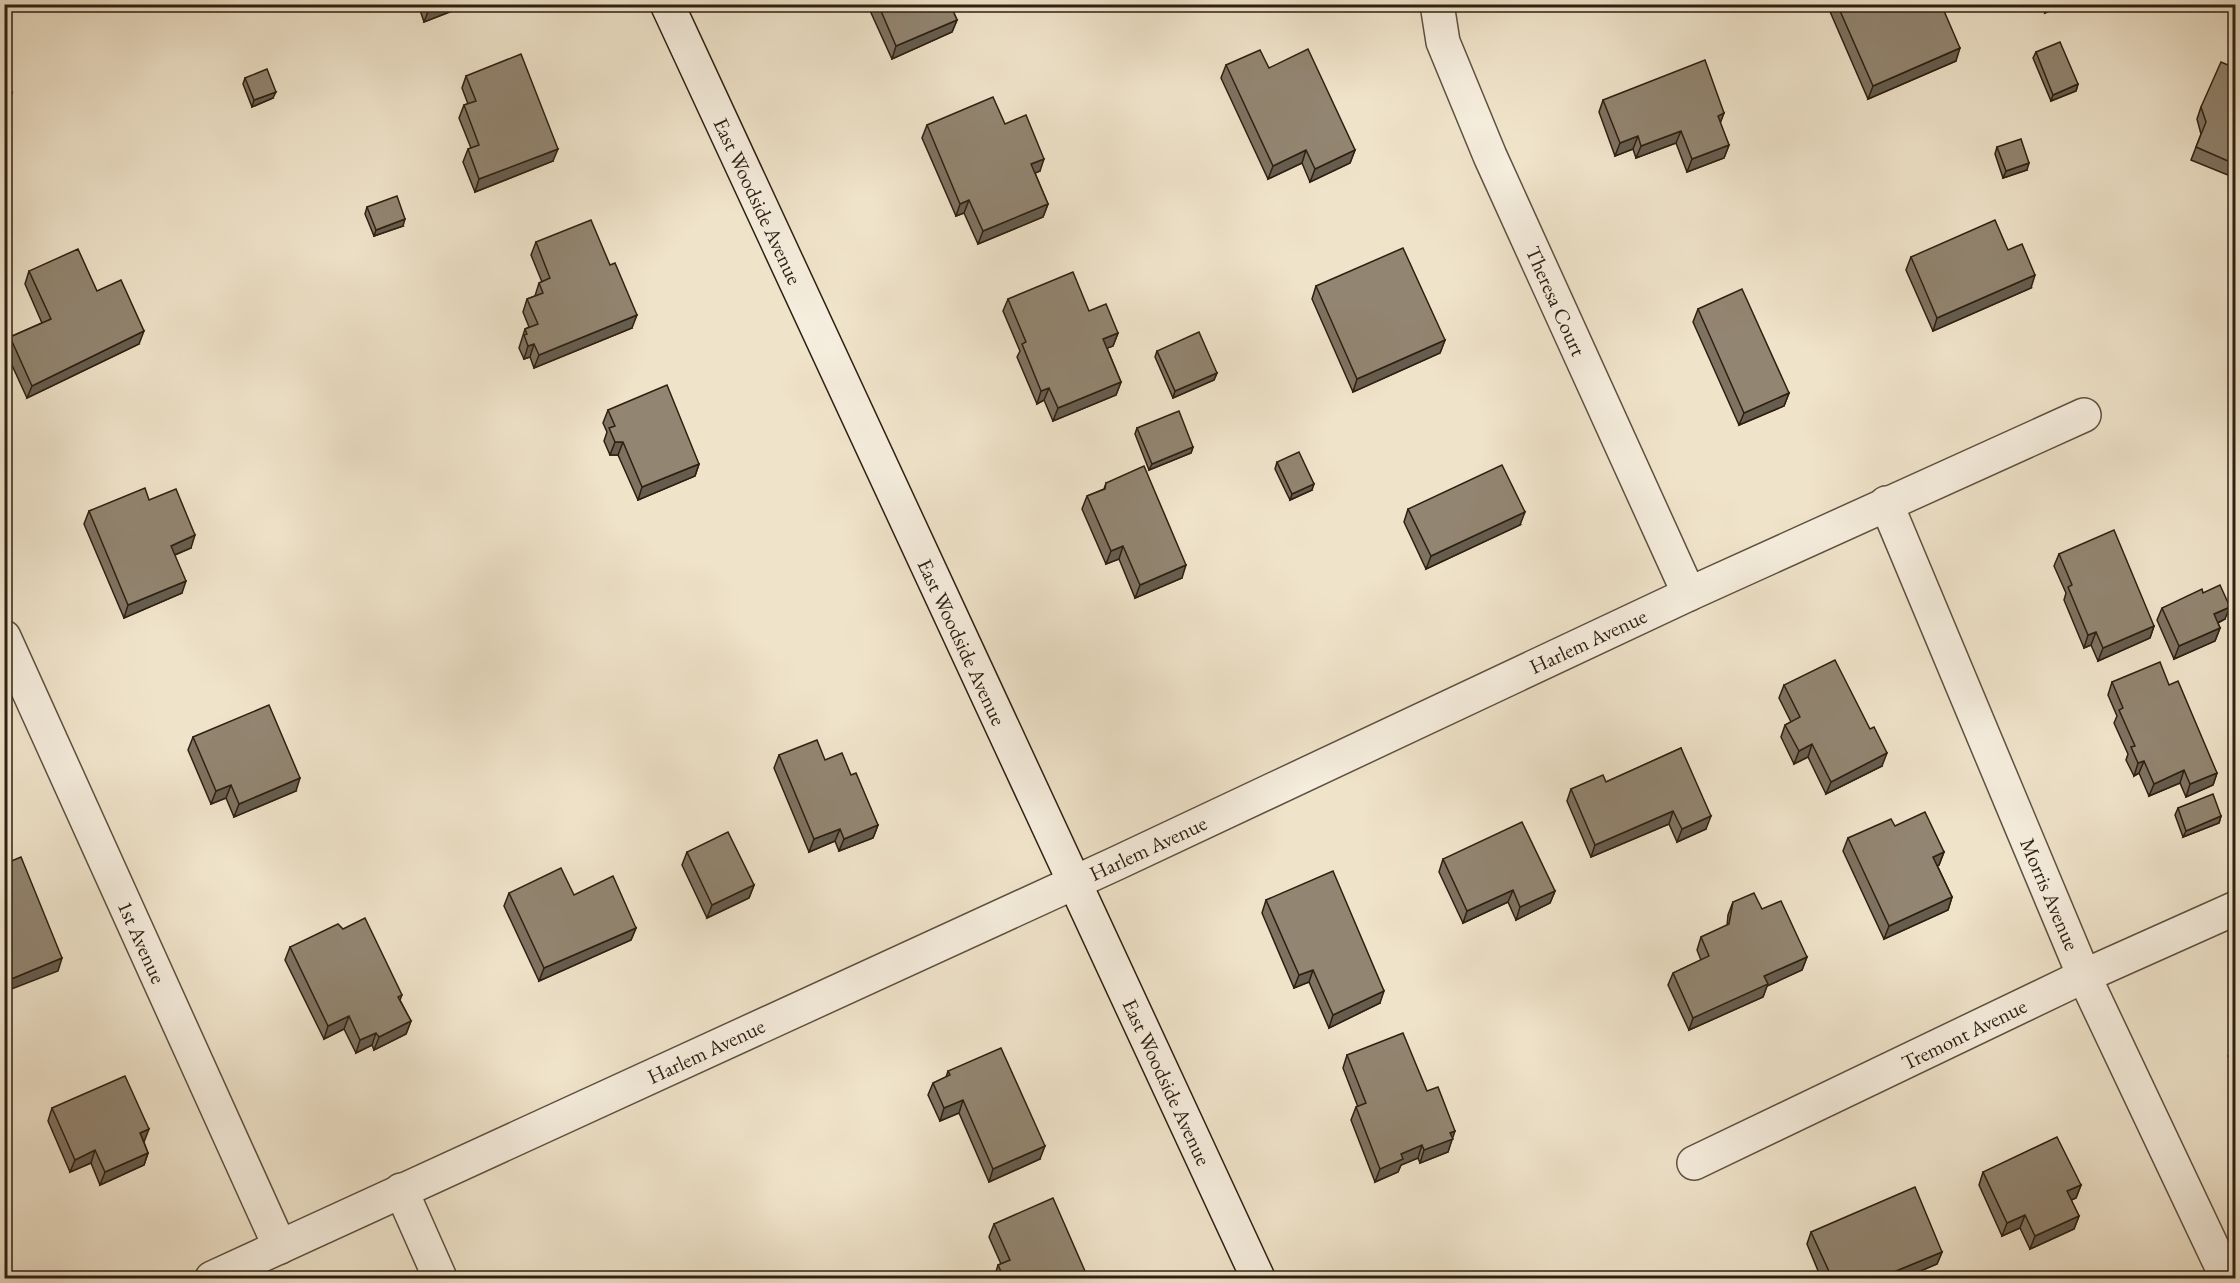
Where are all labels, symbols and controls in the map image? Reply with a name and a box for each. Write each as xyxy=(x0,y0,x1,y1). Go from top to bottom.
street label: East Woodside Avenue xyxy=(708,113,808,289)
street label: Theresa Court xyxy=(1520,242,1592,361)
street label: East Woodside Avenue xyxy=(912,554,1012,730)
street label: Harlem Avenue xyxy=(1525,602,1651,680)
street label: Harlem Avenue xyxy=(1085,809,1211,887)
street label: Morris Avenue xyxy=(2014,834,2086,954)
street label: 1st Avenue xyxy=(112,896,172,988)
street label: Tremont Avenue xyxy=(1897,992,2031,1076)
street label: East Woodside Avenue xyxy=(1117,994,1217,1170)
street label: Harlem Avenue xyxy=(643,1012,769,1090)

